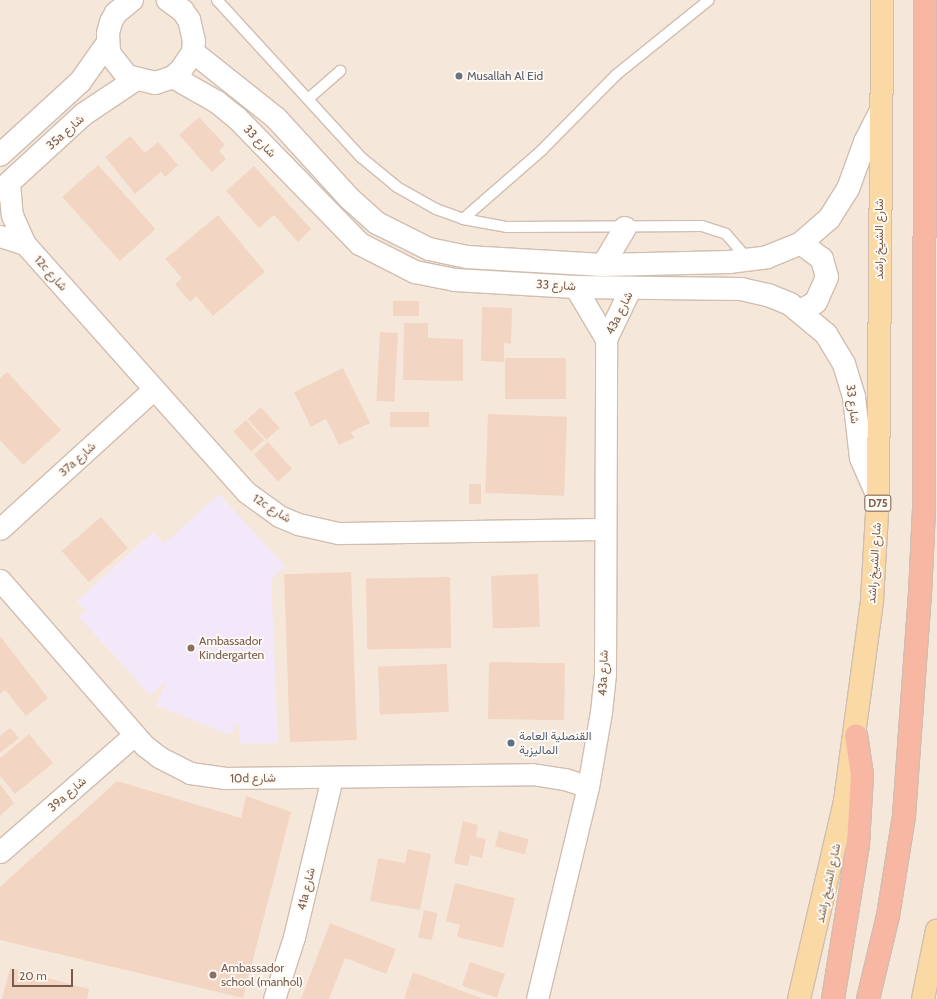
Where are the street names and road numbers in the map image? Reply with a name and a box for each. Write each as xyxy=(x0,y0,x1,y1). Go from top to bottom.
street label: 35a شارع xyxy=(43,111,87,153)
street label: شارع 33 xyxy=(241,122,279,160)
street label: شارع الشيخ راشد xyxy=(872,198,886,280)
street label: 12c شارع xyxy=(31,252,71,294)
street label: شارع 33 xyxy=(536,277,576,293)
street label: 43a شارع xyxy=(602,289,636,337)
street label: شارع 33 xyxy=(843,383,863,425)
street label: 37a شارع xyxy=(56,439,98,479)
street label: 12c شارع xyxy=(250,491,294,525)
road number: D75 xyxy=(864,494,892,512)
street label: شارع الشيخ راشد xyxy=(864,522,884,604)
street label: 43a شارع xyxy=(595,650,611,696)
street label: 10d شارع xyxy=(230,770,276,786)
street label: 39a شارع xyxy=(45,774,89,814)
street label: شارع الشيخ راشد xyxy=(813,842,843,924)
street label: 41a شارع xyxy=(294,866,318,912)

